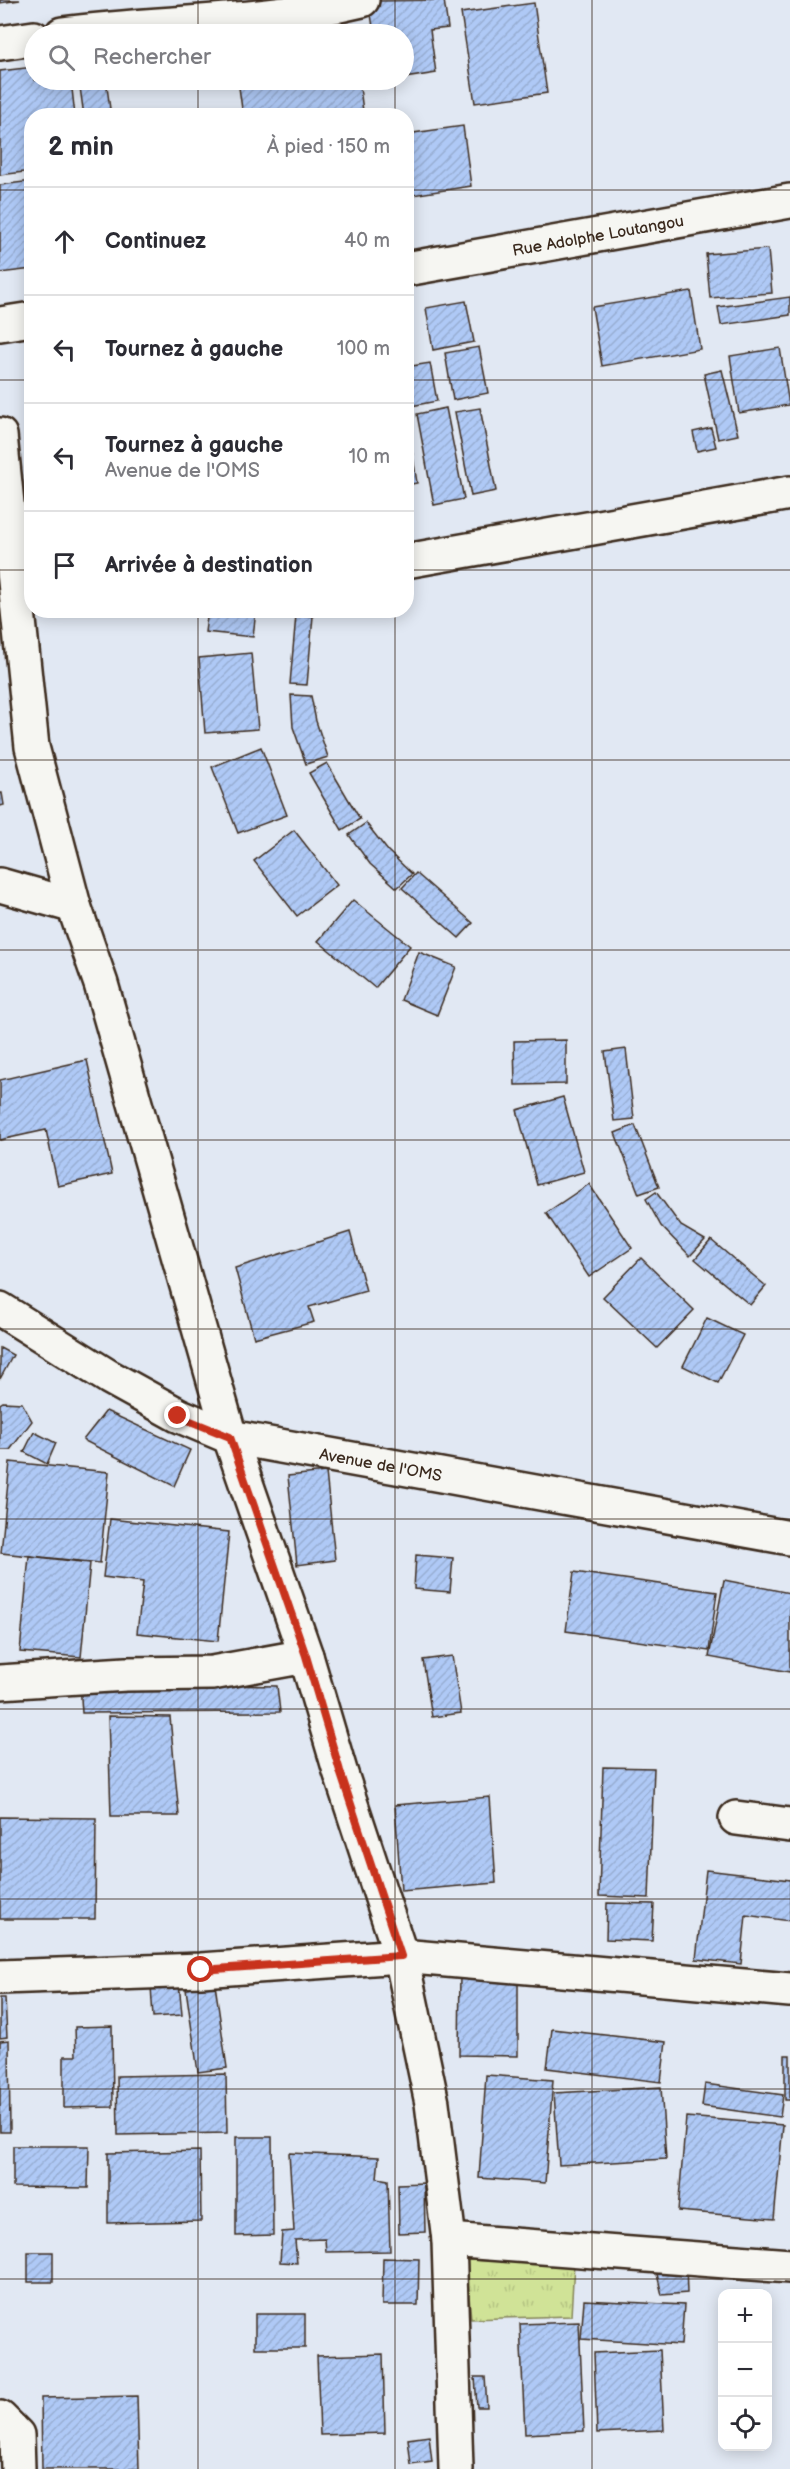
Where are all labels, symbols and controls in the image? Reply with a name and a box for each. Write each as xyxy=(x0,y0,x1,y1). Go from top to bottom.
search box xyxy=(24,24,414,90)
icon: search xyxy=(45,41,78,74)
text: Rechercher xyxy=(93,44,211,71)
text: 2 min xyxy=(48,132,114,163)
text: À pied · 150 m xyxy=(267,135,390,159)
street label: Rue Adolphe Loutangou xyxy=(511,212,685,261)
icon: ahead xyxy=(48,225,81,258)
text: Continuez xyxy=(105,228,206,255)
text: 40 m xyxy=(344,229,390,253)
icon: left xyxy=(48,333,81,366)
text: Tournez à gauche xyxy=(105,336,283,363)
text: 100 m xyxy=(337,337,390,361)
text: Tournez à gauche xyxy=(105,432,283,459)
icon: left xyxy=(48,441,81,474)
text: 10 m xyxy=(349,445,390,469)
text: Avenue de l'OMS xyxy=(105,459,260,483)
icon: arrive xyxy=(48,549,81,582)
text: Arrivée à destination xyxy=(105,552,313,579)
route end xyxy=(164,1402,190,1428)
street label: Avenue de l'OMS xyxy=(318,1445,443,1486)
route start xyxy=(187,1956,213,1982)
map controls xyxy=(718,2289,772,2451)
button: + xyxy=(718,2289,772,2343)
button: − xyxy=(718,2343,772,2397)
button: locate xyxy=(718,2397,772,2451)

